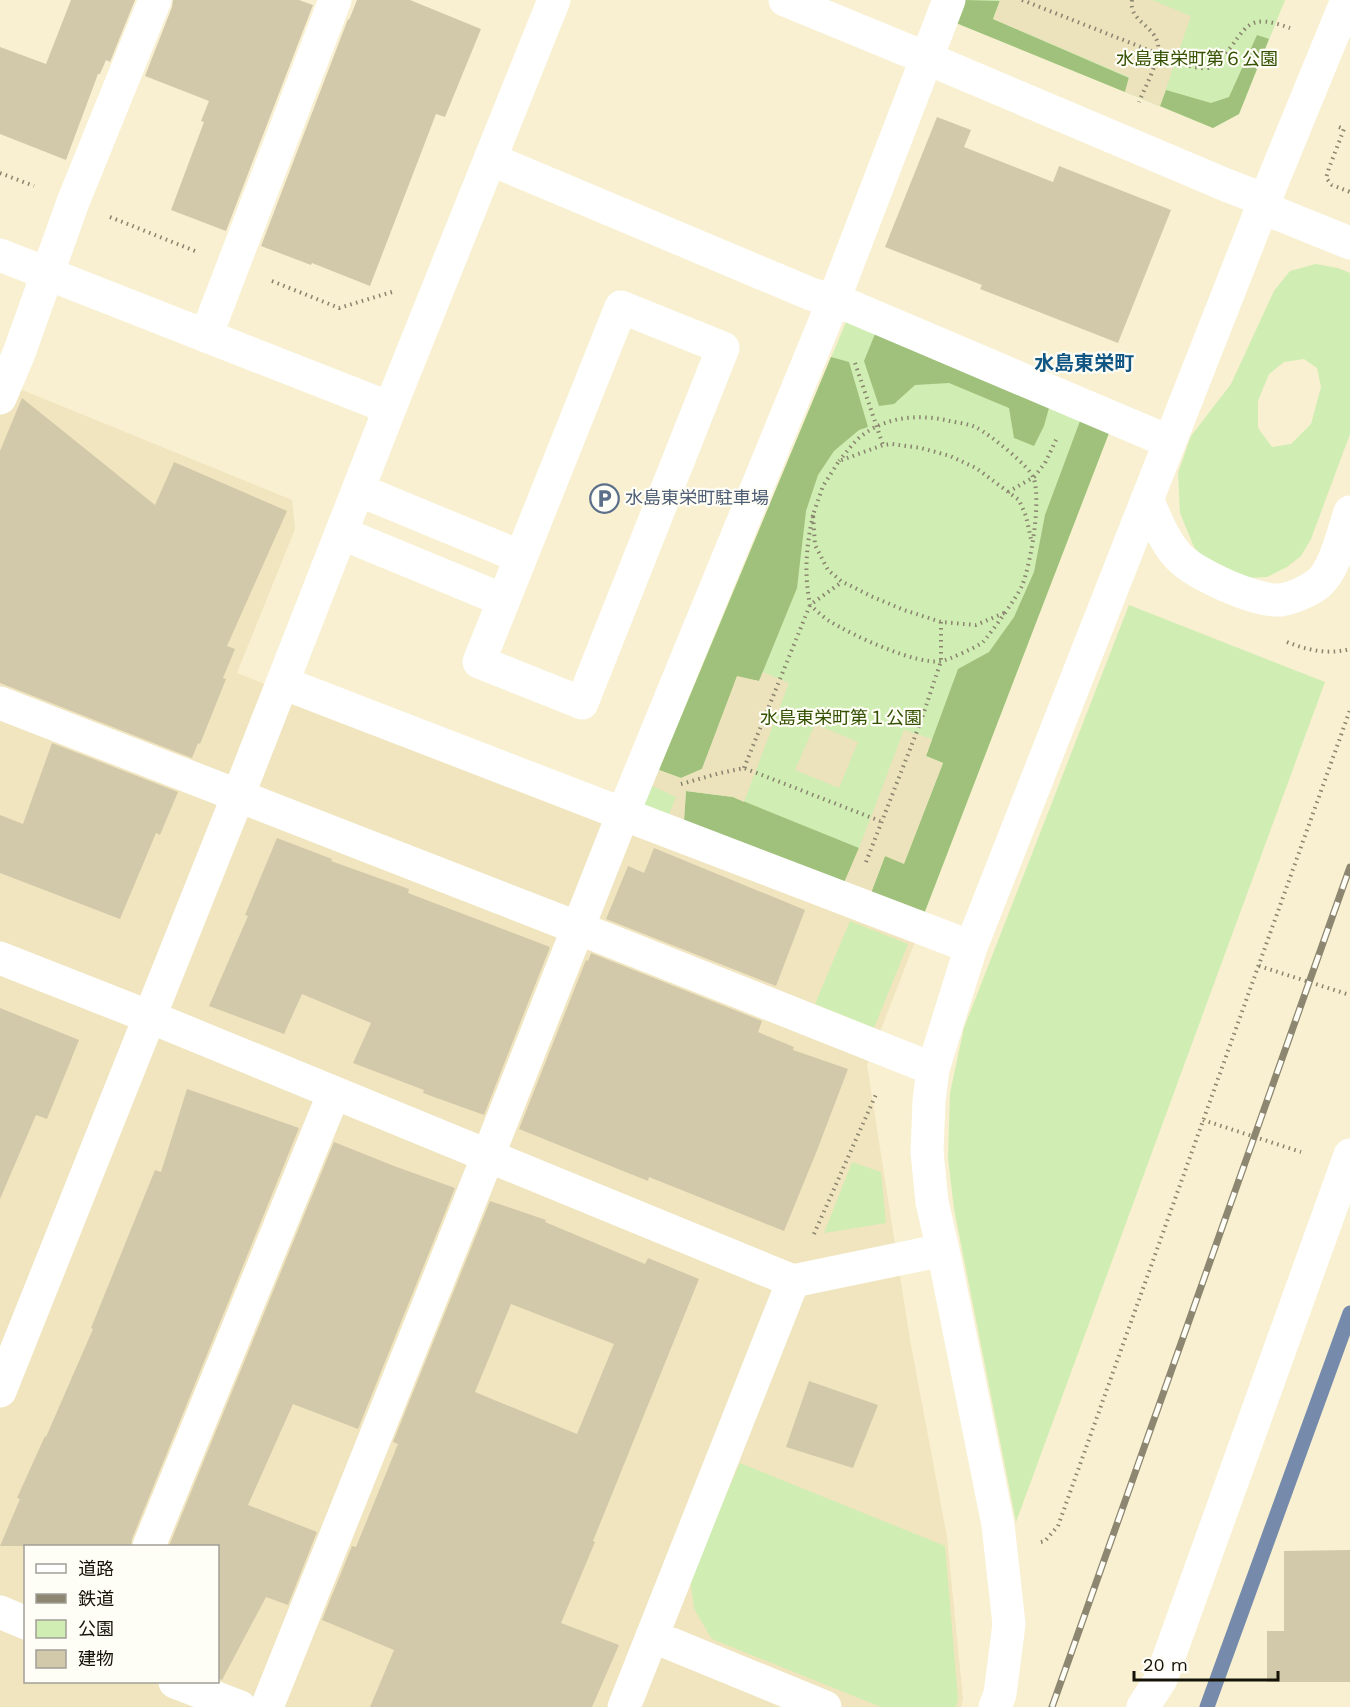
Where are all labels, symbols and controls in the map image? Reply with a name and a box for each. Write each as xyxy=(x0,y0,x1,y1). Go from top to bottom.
park label: 水島東栄町第６公園 xyxy=(1116,48,1278,69)
district label: 水島東栄町 xyxy=(1034,351,1134,375)
parking icon: 水島東栄町駐車場 xyxy=(588,482,620,514)
place label: 水島東栄町駐車場 xyxy=(625,487,769,508)
park label: 水島東栄町第１公園 xyxy=(760,707,922,728)
legend xyxy=(24,1545,219,1683)
text: 道路 xyxy=(78,1558,114,1579)
text: 鉄道 xyxy=(78,1588,114,1609)
text: 公園 xyxy=(78,1618,114,1639)
scale bar xyxy=(1134,1644,1278,1682)
text: 建物 xyxy=(78,1648,114,1669)
text: 20 m xyxy=(1143,1654,1188,1675)

